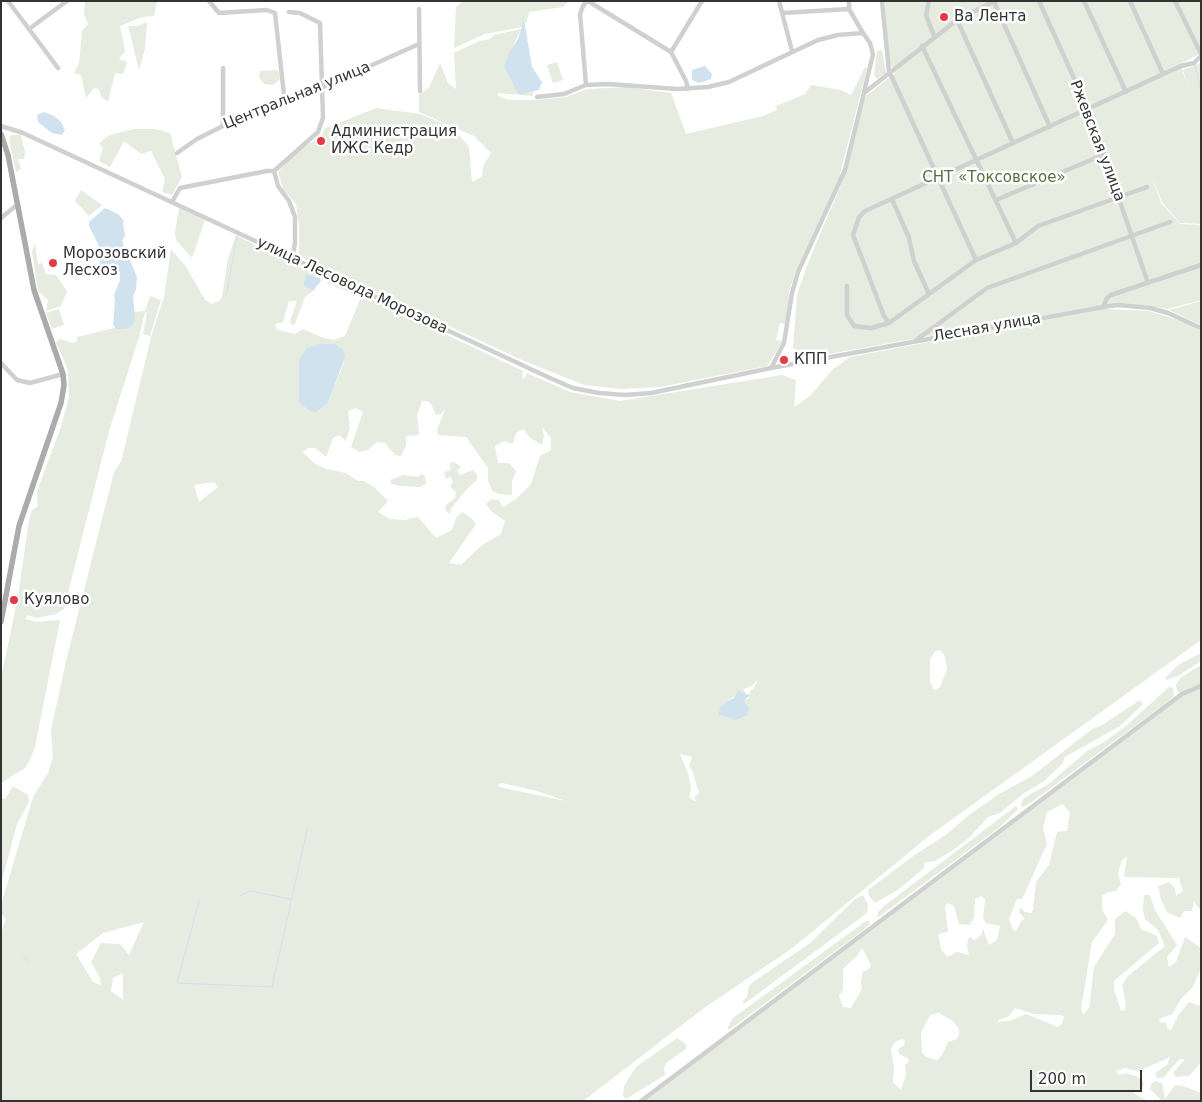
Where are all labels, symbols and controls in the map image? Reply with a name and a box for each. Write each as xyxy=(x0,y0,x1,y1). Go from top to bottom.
place label: Ва Лента xyxy=(954,8,1026,26)
marker: Ва Лента xyxy=(938,11,950,23)
street label: Центральная улица xyxy=(221,58,373,134)
street label: Ржевская улица xyxy=(1066,78,1128,204)
place label: Администрация ИЖС Кедр xyxy=(331,123,457,158)
marker: Администрация ИЖС Кедр xyxy=(315,135,327,147)
park label: СНТ «Токсовское» xyxy=(922,169,1066,187)
street label: улица Лесовода Морозова xyxy=(254,234,450,338)
place label: Морозовский Лесхоз xyxy=(63,245,167,280)
marker: Морозовский Лесхоз xyxy=(47,257,59,269)
street label: Лесная улица xyxy=(932,310,1042,346)
place label: КПП xyxy=(794,351,827,369)
marker: КПП xyxy=(778,354,790,366)
place label: Куялово xyxy=(24,591,89,609)
marker: Куялово xyxy=(8,594,20,606)
scale bar xyxy=(1032,1060,1144,1092)
text: 200 m xyxy=(1038,1070,1086,1088)

